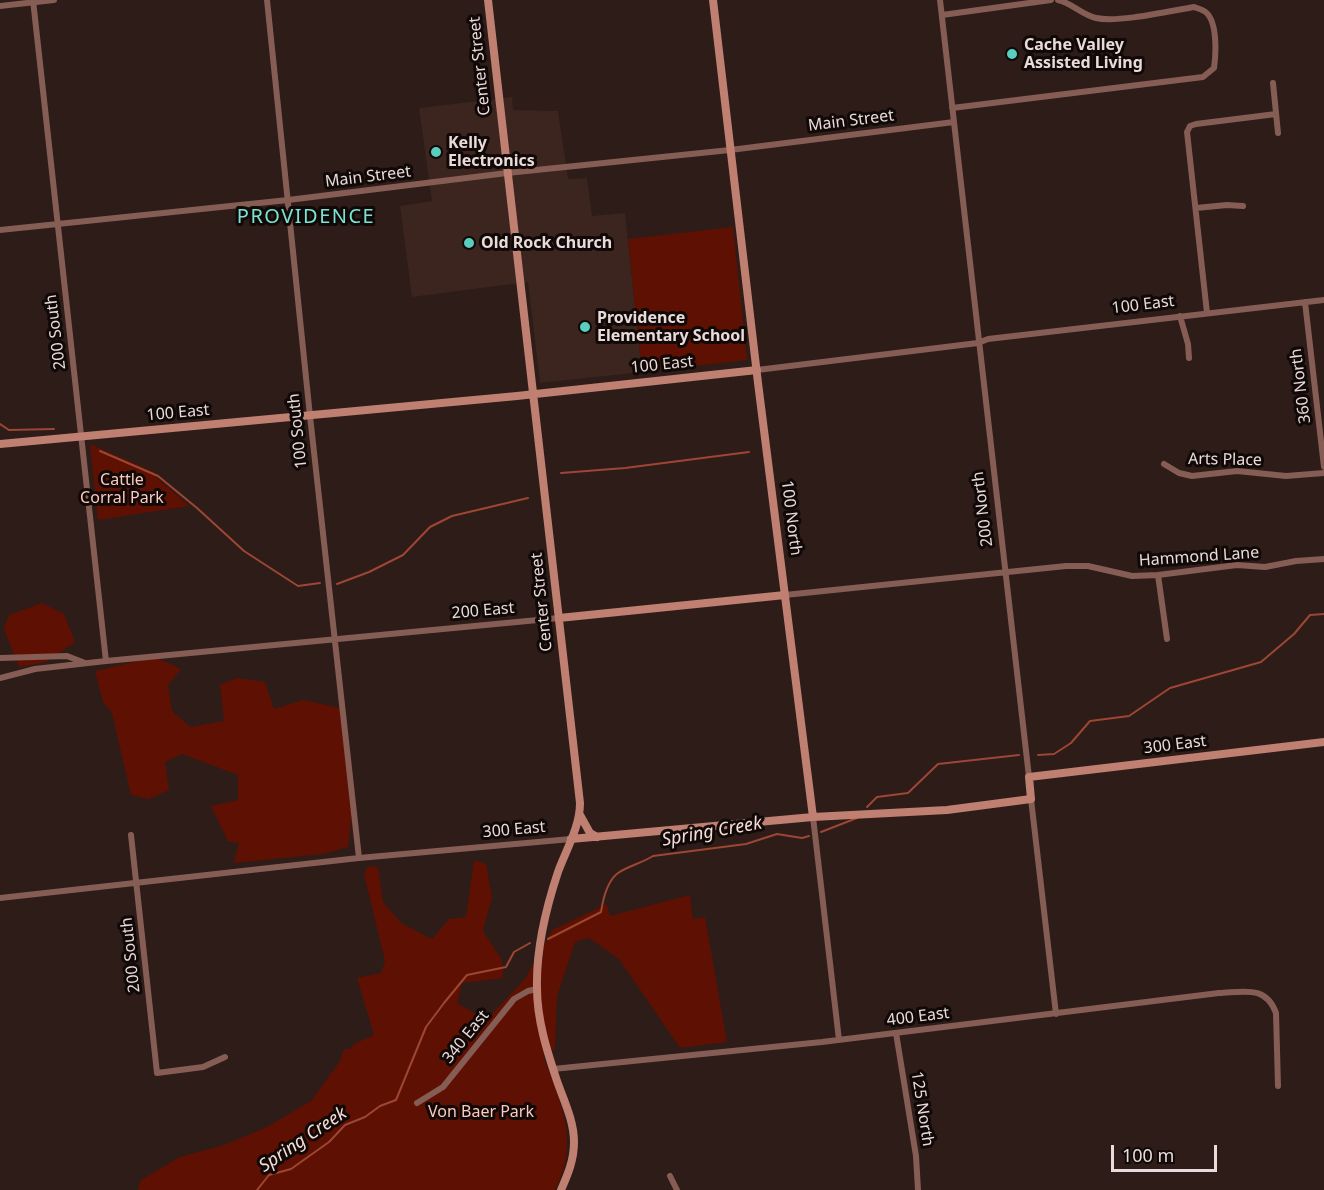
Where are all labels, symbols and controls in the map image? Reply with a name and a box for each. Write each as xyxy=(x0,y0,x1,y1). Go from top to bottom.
street label: Center Street xyxy=(465,16,495,116)
place label: Cache Valley Assisted Living xyxy=(1024,35,1143,73)
marker: Cache Valley Assisted Living xyxy=(1005,47,1019,61)
street label: Main Street xyxy=(807,106,895,136)
place label: Kelly Electronics xyxy=(448,133,535,171)
marker: Kelly Electronics xyxy=(429,145,443,159)
street label: Main Street xyxy=(324,162,412,192)
district label: PROVIDENCE xyxy=(237,205,375,229)
place label: Old Rock Church xyxy=(481,233,612,253)
marker: Old Rock Church xyxy=(462,236,476,250)
street label: 100 East xyxy=(1111,292,1175,318)
street label: 200 South xyxy=(42,293,70,371)
place label: Providence Elementary School xyxy=(597,308,745,346)
marker: Providence Elementary School xyxy=(578,320,592,334)
street label: 360 North xyxy=(1287,347,1315,425)
street label: 100 East xyxy=(630,352,694,378)
street label: 100 South xyxy=(284,392,312,470)
street label: 100 East xyxy=(146,401,210,425)
street label: Arts Place xyxy=(1188,450,1262,470)
park label: Cattle Corral Park xyxy=(80,470,164,508)
street label: 200 North xyxy=(969,470,997,548)
street label: 100 North xyxy=(777,479,805,557)
street label: Hammond Lane xyxy=(1138,543,1260,571)
street label: Center Street xyxy=(527,552,557,652)
street label: 200 East xyxy=(451,599,515,623)
street label: 300 East xyxy=(1143,732,1207,758)
water label: Spring Creek xyxy=(660,813,764,851)
street label: 300 East xyxy=(482,818,546,842)
street label: 200 South xyxy=(117,916,145,994)
street label: 400 East xyxy=(886,1004,950,1030)
street label: 340 East xyxy=(439,1007,493,1067)
street label: 125 North xyxy=(907,1070,937,1148)
park label: Von Baer Park xyxy=(428,1102,534,1122)
water label: Spring Creek xyxy=(255,1103,351,1177)
scale bar xyxy=(1114,1133,1220,1171)
text: 100 m xyxy=(1122,1143,1174,1167)

